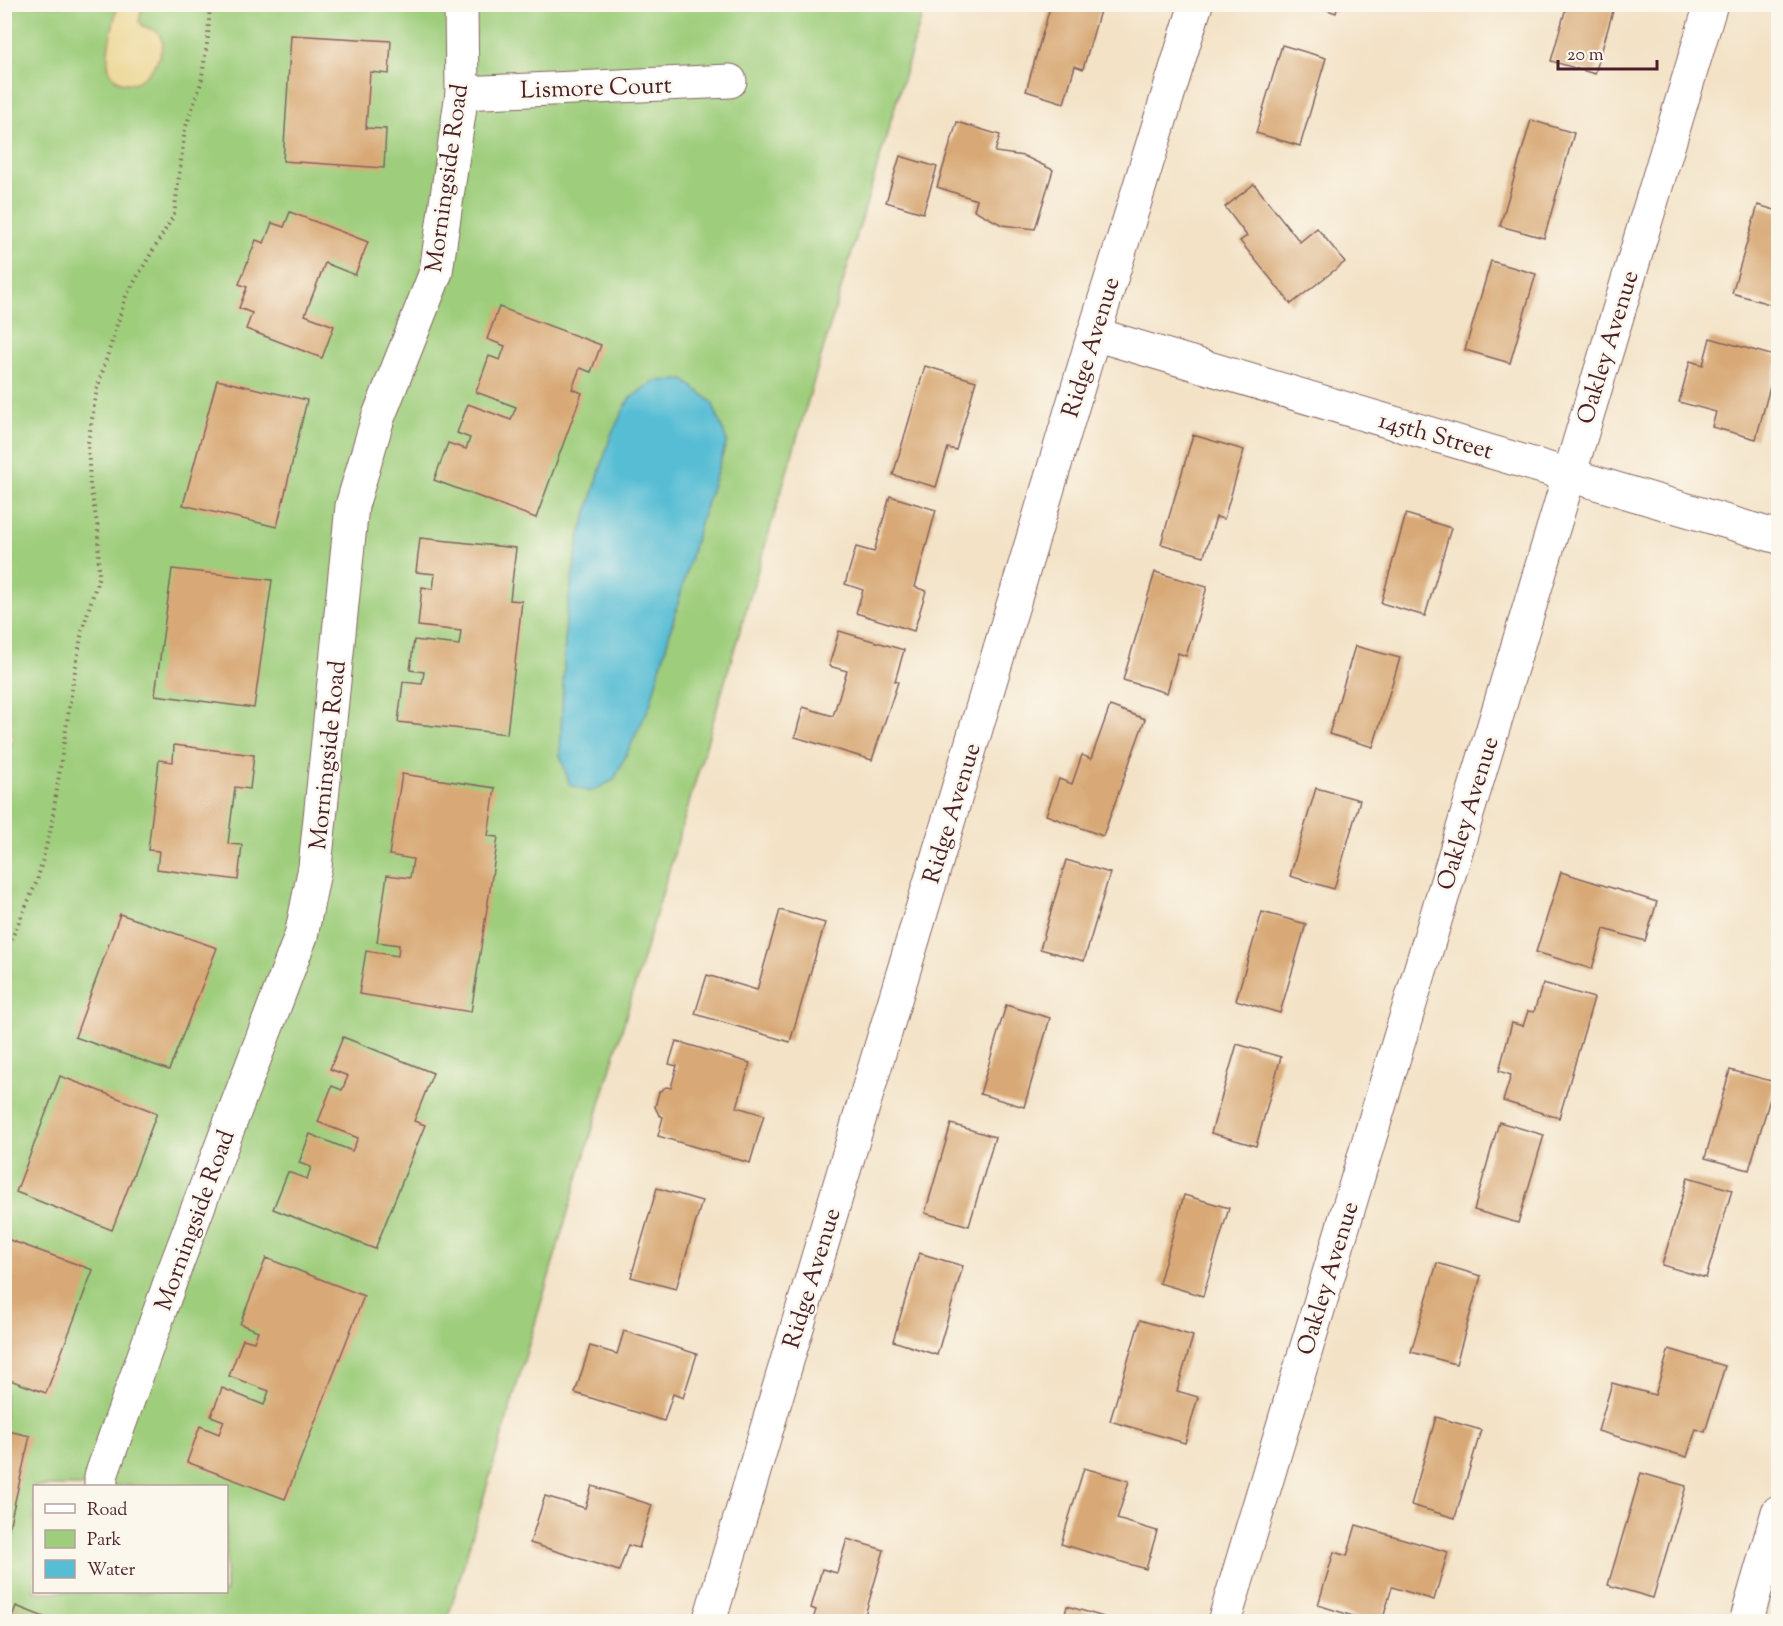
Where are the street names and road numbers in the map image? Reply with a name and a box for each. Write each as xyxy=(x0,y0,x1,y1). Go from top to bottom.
street label: Lismore Court xyxy=(520,69,672,109)
street label: Morningside Road xyxy=(418,81,478,275)
street label: Oakley Avenue xyxy=(1569,267,1648,429)
street label: Ridge Avenue xyxy=(1054,273,1129,422)
street label: 145th Street xyxy=(1374,404,1497,470)
street label: Morningside Road xyxy=(302,658,356,852)
street label: Oakley Avenue xyxy=(1429,733,1508,895)
street label: Ridge Avenue xyxy=(915,739,990,888)
street label: Morningside Road xyxy=(147,1125,245,1316)
street label: Oakley Avenue xyxy=(1289,1198,1368,1360)
street label: Ridge Avenue xyxy=(775,1204,850,1353)

